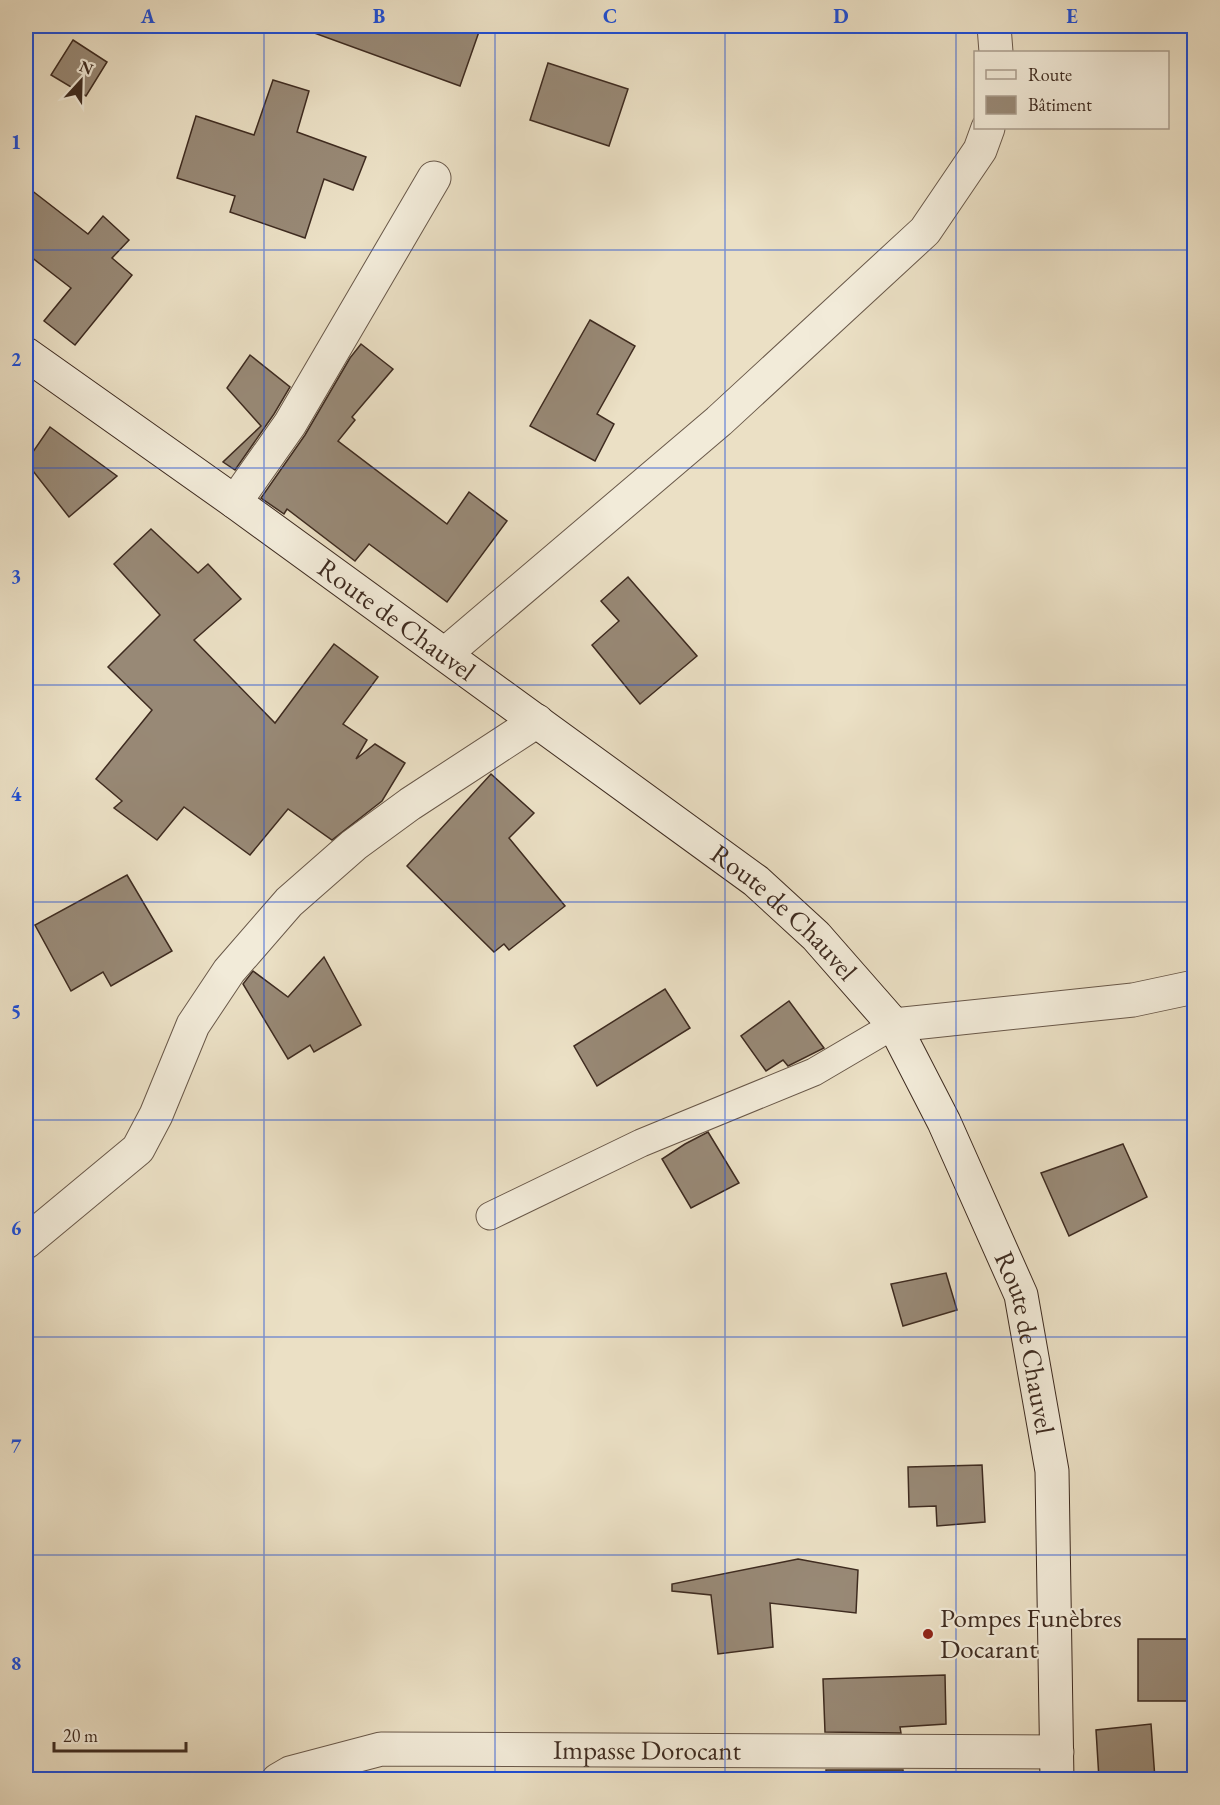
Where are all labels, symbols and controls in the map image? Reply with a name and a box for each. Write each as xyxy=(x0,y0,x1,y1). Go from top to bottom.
text: A xyxy=(140,3,156,29)
text: B xyxy=(373,3,385,29)
text: C xyxy=(603,3,617,29)
text: D xyxy=(833,3,849,29)
text: E xyxy=(1066,3,1078,29)
north arrow xyxy=(51,51,111,111)
legend xyxy=(974,51,1169,129)
text: N xyxy=(76,55,96,80)
text: Route xyxy=(1028,63,1072,86)
text: Bâtiment xyxy=(1028,93,1092,116)
text: 1 xyxy=(11,129,21,155)
text: 2 xyxy=(11,346,22,372)
street label: Route de Chauvel xyxy=(311,550,483,688)
text: 3 xyxy=(11,563,21,589)
text: 4 xyxy=(11,781,22,807)
street label: Route de Chauvel xyxy=(704,836,865,988)
text: 5 xyxy=(11,998,21,1024)
text: 6 xyxy=(11,1215,22,1241)
street label: Route de Chauvel xyxy=(987,1245,1063,1437)
text: 7 xyxy=(11,1433,22,1459)
place label: Pompes Funèbres Docarant xyxy=(940,1600,1122,1666)
marker: Pompes Funèbres Docarant xyxy=(921,1627,935,1641)
text: 8 xyxy=(11,1650,21,1676)
scale bar xyxy=(54,1715,186,1753)
text: 20 m xyxy=(63,1724,98,1747)
street label: Impasse Dorocant xyxy=(553,1732,742,1768)

